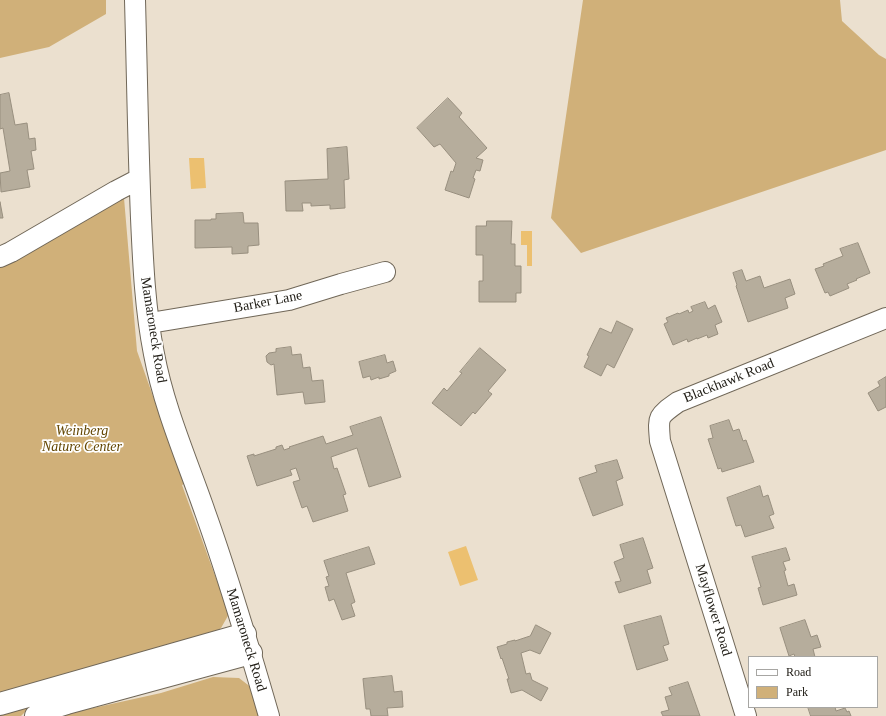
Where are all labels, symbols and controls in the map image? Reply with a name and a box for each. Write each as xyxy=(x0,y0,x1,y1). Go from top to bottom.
street label: Mamaroneck Road xyxy=(136,276,170,384)
street label: Barker Lane xyxy=(232,287,304,317)
street label: Blackhawk Road xyxy=(681,355,777,407)
park label: Weinberg Nature Center xyxy=(42,423,122,456)
street label: Mayflower Road xyxy=(691,562,735,658)
street label: Mamaroneck Road xyxy=(222,586,270,694)
legend xyxy=(748,656,878,708)
text: Road xyxy=(786,665,811,679)
text: Park xyxy=(786,685,808,699)

